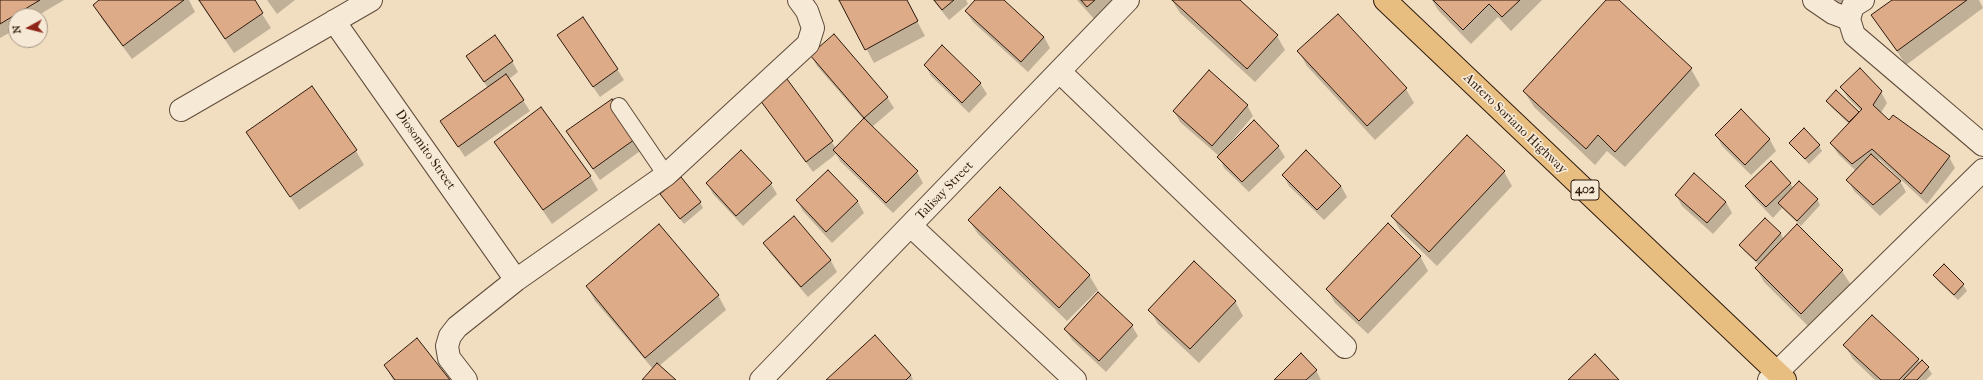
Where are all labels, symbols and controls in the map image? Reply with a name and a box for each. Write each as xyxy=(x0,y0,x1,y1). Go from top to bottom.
north arrow xyxy=(8,8,48,48)
text: N xyxy=(10,24,24,34)
street label: Antero Soriano Highway xyxy=(1460,71,1570,177)
street label: Diosomito Street xyxy=(392,107,458,193)
street label: Talisay Street xyxy=(913,158,977,224)
road number: 402 xyxy=(1571,180,1599,200)

